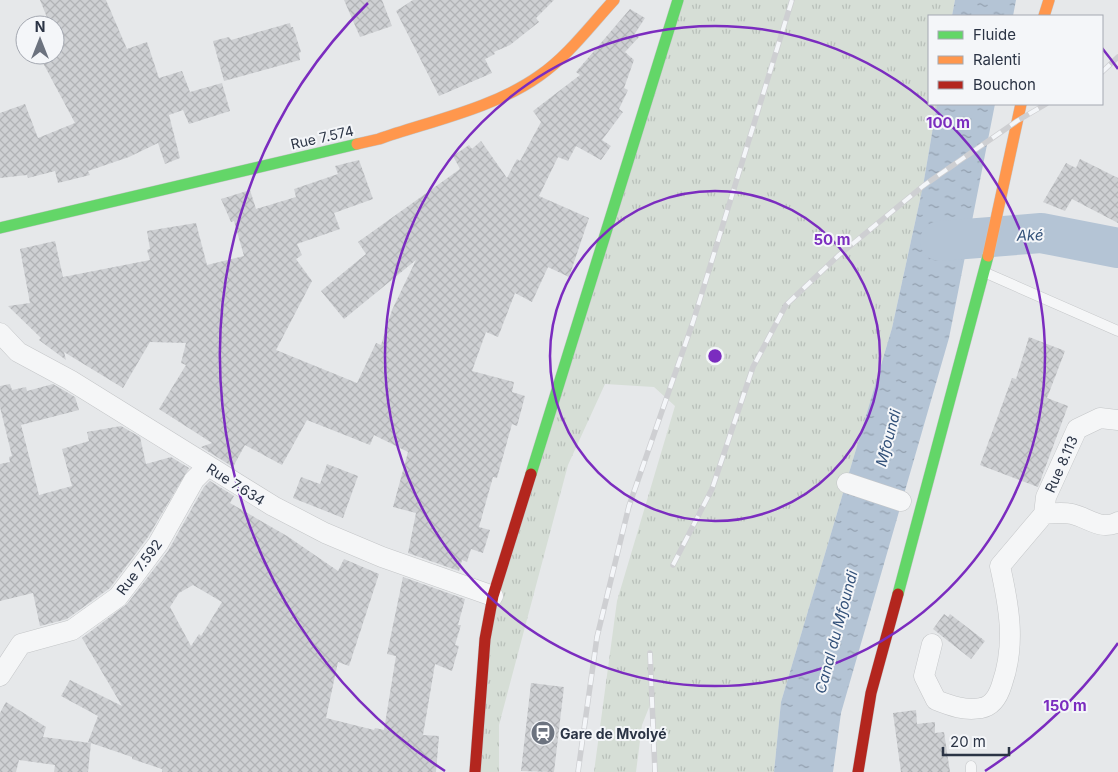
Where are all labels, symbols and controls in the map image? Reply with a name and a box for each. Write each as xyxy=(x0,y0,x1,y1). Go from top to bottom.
north arrow xyxy=(15,15,65,65)
legend xyxy=(928,15,1103,105)
text: N xyxy=(35,18,45,35)
text: Fluide xyxy=(973,25,1016,44)
text: Ralenti xyxy=(973,50,1021,69)
text: Bouchon xyxy=(973,75,1036,94)
text: 100 m xyxy=(926,113,970,132)
street label: Rue 7.574 xyxy=(289,122,355,152)
water label: Aké xyxy=(1015,225,1044,245)
text: 50 m xyxy=(814,230,850,249)
centre of rings xyxy=(706,347,724,365)
water label: Mfoundi xyxy=(871,407,905,469)
street label: Rue 8.113 xyxy=(1041,433,1081,495)
street label: Rue 7.634 xyxy=(204,459,268,509)
street label: Rue 7.592 xyxy=(113,536,165,598)
water label: Canal du Mfoundi xyxy=(810,568,862,696)
text: 150 m xyxy=(1043,696,1087,715)
station icon: Gare de Mvolyé xyxy=(530,720,556,746)
scale bar xyxy=(943,724,1009,756)
place label: Gare de Mvolyé xyxy=(560,725,667,742)
text: 20 m xyxy=(950,732,986,751)

